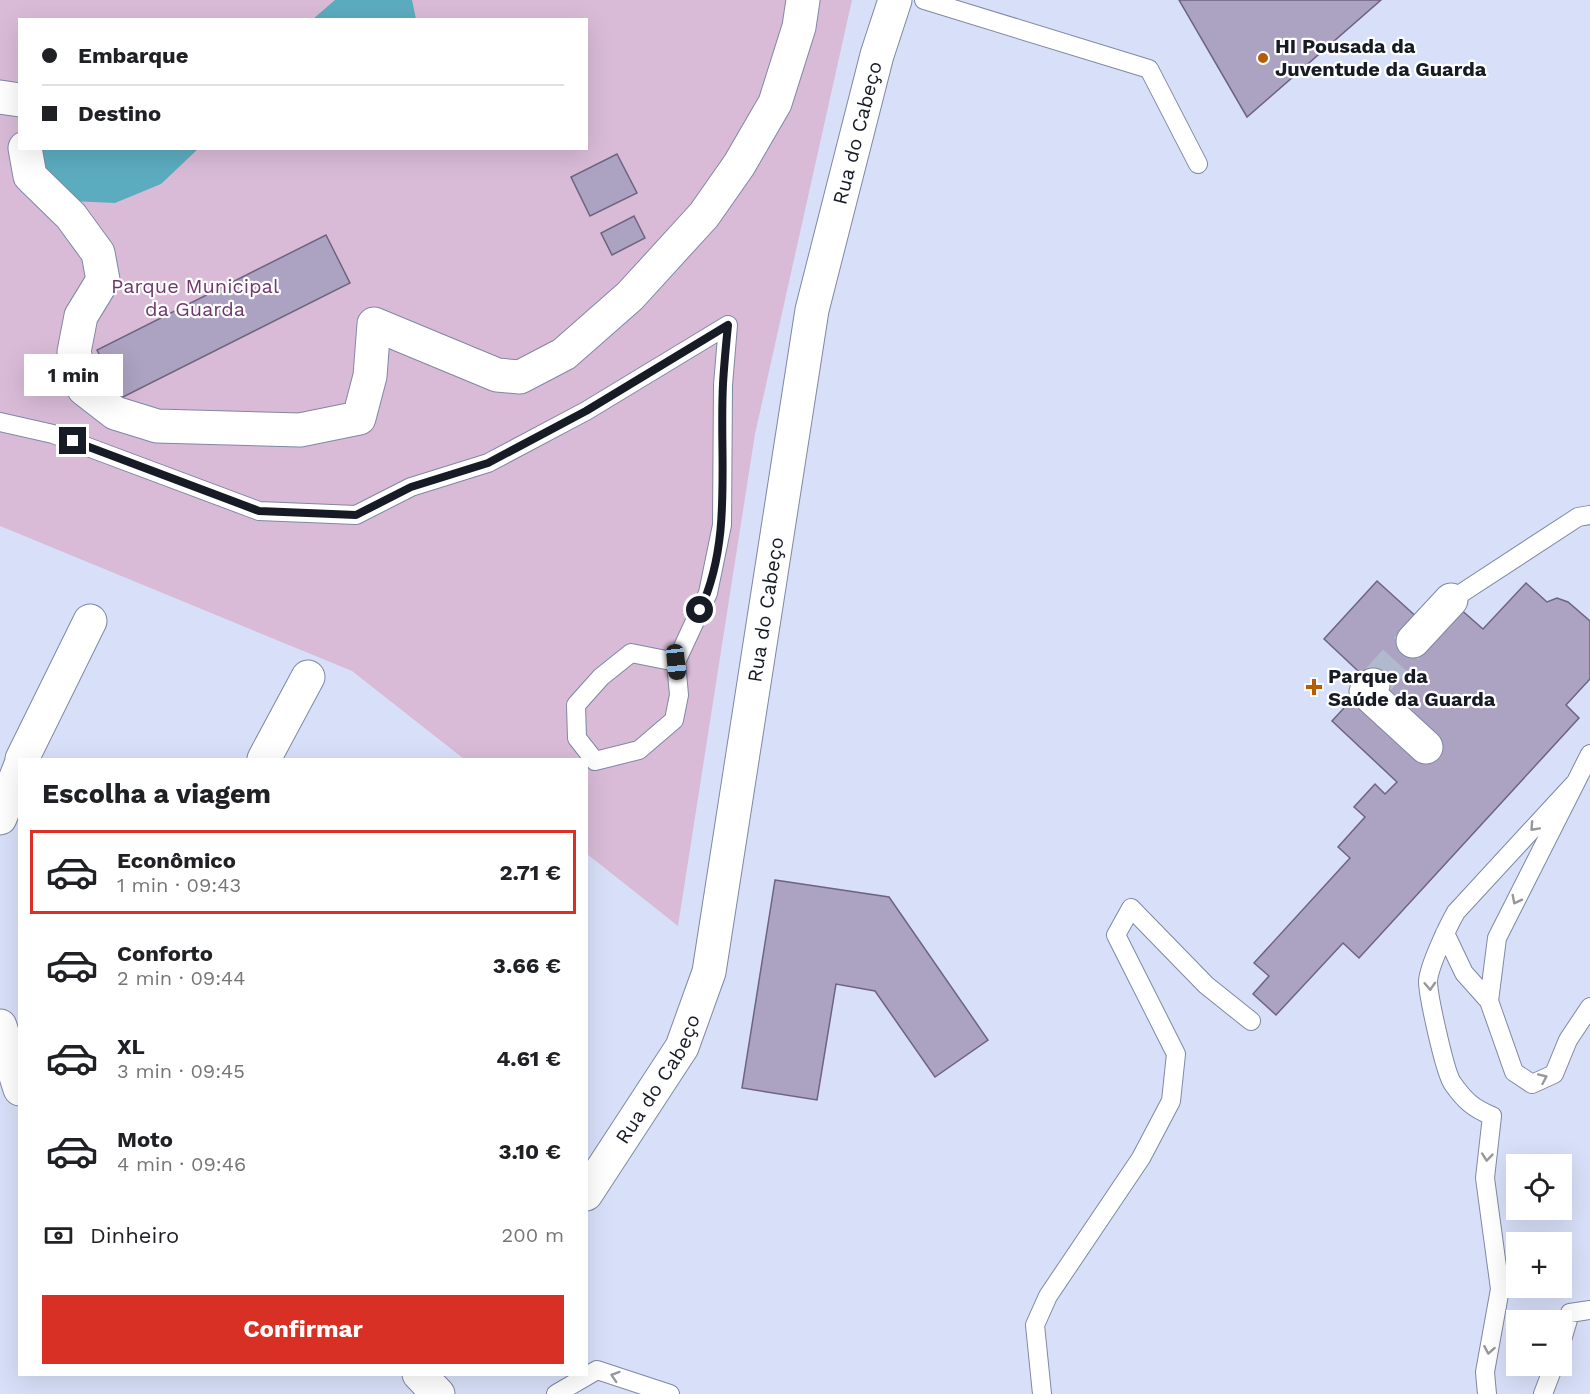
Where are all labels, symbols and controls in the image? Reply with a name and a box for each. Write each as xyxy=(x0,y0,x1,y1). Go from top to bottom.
place label: HI Pousada da Juventude da Guarda xyxy=(1275,34,1487,81)
text: Embarque xyxy=(78,43,188,68)
marker: HI Pousada da Juventude da Guarda xyxy=(1256,51,1270,65)
street label: Rua do Cabeço xyxy=(827,59,887,207)
text: Destino xyxy=(78,101,161,126)
park label: Parque Municipal da Guarda xyxy=(111,274,279,321)
callout: 1 min xyxy=(23,354,122,396)
text: 1 min xyxy=(48,363,99,387)
route end xyxy=(59,427,86,454)
street label: Rua do Cabeço xyxy=(742,535,789,684)
route start xyxy=(686,596,713,623)
car xyxy=(665,643,687,681)
place label: Parque da Saúde da Guarda xyxy=(1328,664,1496,711)
marker: Parque da Saúde da Guarda xyxy=(1305,678,1323,696)
text: Escolha a viagem xyxy=(42,778,271,810)
one-way arrow xyxy=(1530,820,1541,831)
icon: car xyxy=(45,845,99,899)
text: Econômico xyxy=(117,848,236,873)
text: 2.71 € xyxy=(499,860,561,885)
text: 1 min · 09:43 xyxy=(117,873,241,897)
one-way arrow xyxy=(1512,893,1523,904)
icon: car xyxy=(45,938,99,992)
text: Conforto xyxy=(117,941,213,966)
text: 3.66 € xyxy=(493,953,561,978)
text: 2 min · 09:44 xyxy=(117,966,246,990)
one-way arrow xyxy=(1424,981,1437,990)
street label: Rua do Cabeço xyxy=(610,1011,705,1148)
icon: car xyxy=(45,1031,99,1085)
text: XL xyxy=(117,1034,145,1059)
text: 4.61 € xyxy=(496,1046,561,1071)
text: 3 min · 09:45 xyxy=(117,1059,245,1083)
one-way arrow xyxy=(1537,1074,1548,1086)
icon: car xyxy=(45,1124,99,1178)
text: Moto xyxy=(117,1127,173,1152)
text: 3.10 € xyxy=(498,1139,561,1164)
text: 4 min · 09:46 xyxy=(117,1152,246,1176)
one-way arrow xyxy=(1481,1153,1494,1162)
map controls xyxy=(1506,1154,1572,1376)
button: locate xyxy=(1506,1154,1572,1220)
icon: cash xyxy=(42,1219,75,1252)
text: Dinheiro xyxy=(90,1223,179,1248)
text: 200 m xyxy=(502,1223,564,1247)
button: + xyxy=(1506,1232,1572,1298)
button: Confirmar xyxy=(42,1295,564,1364)
button: − xyxy=(1506,1310,1572,1376)
one-way arrow xyxy=(1483,1345,1496,1355)
one-way arrow xyxy=(610,1371,621,1383)

